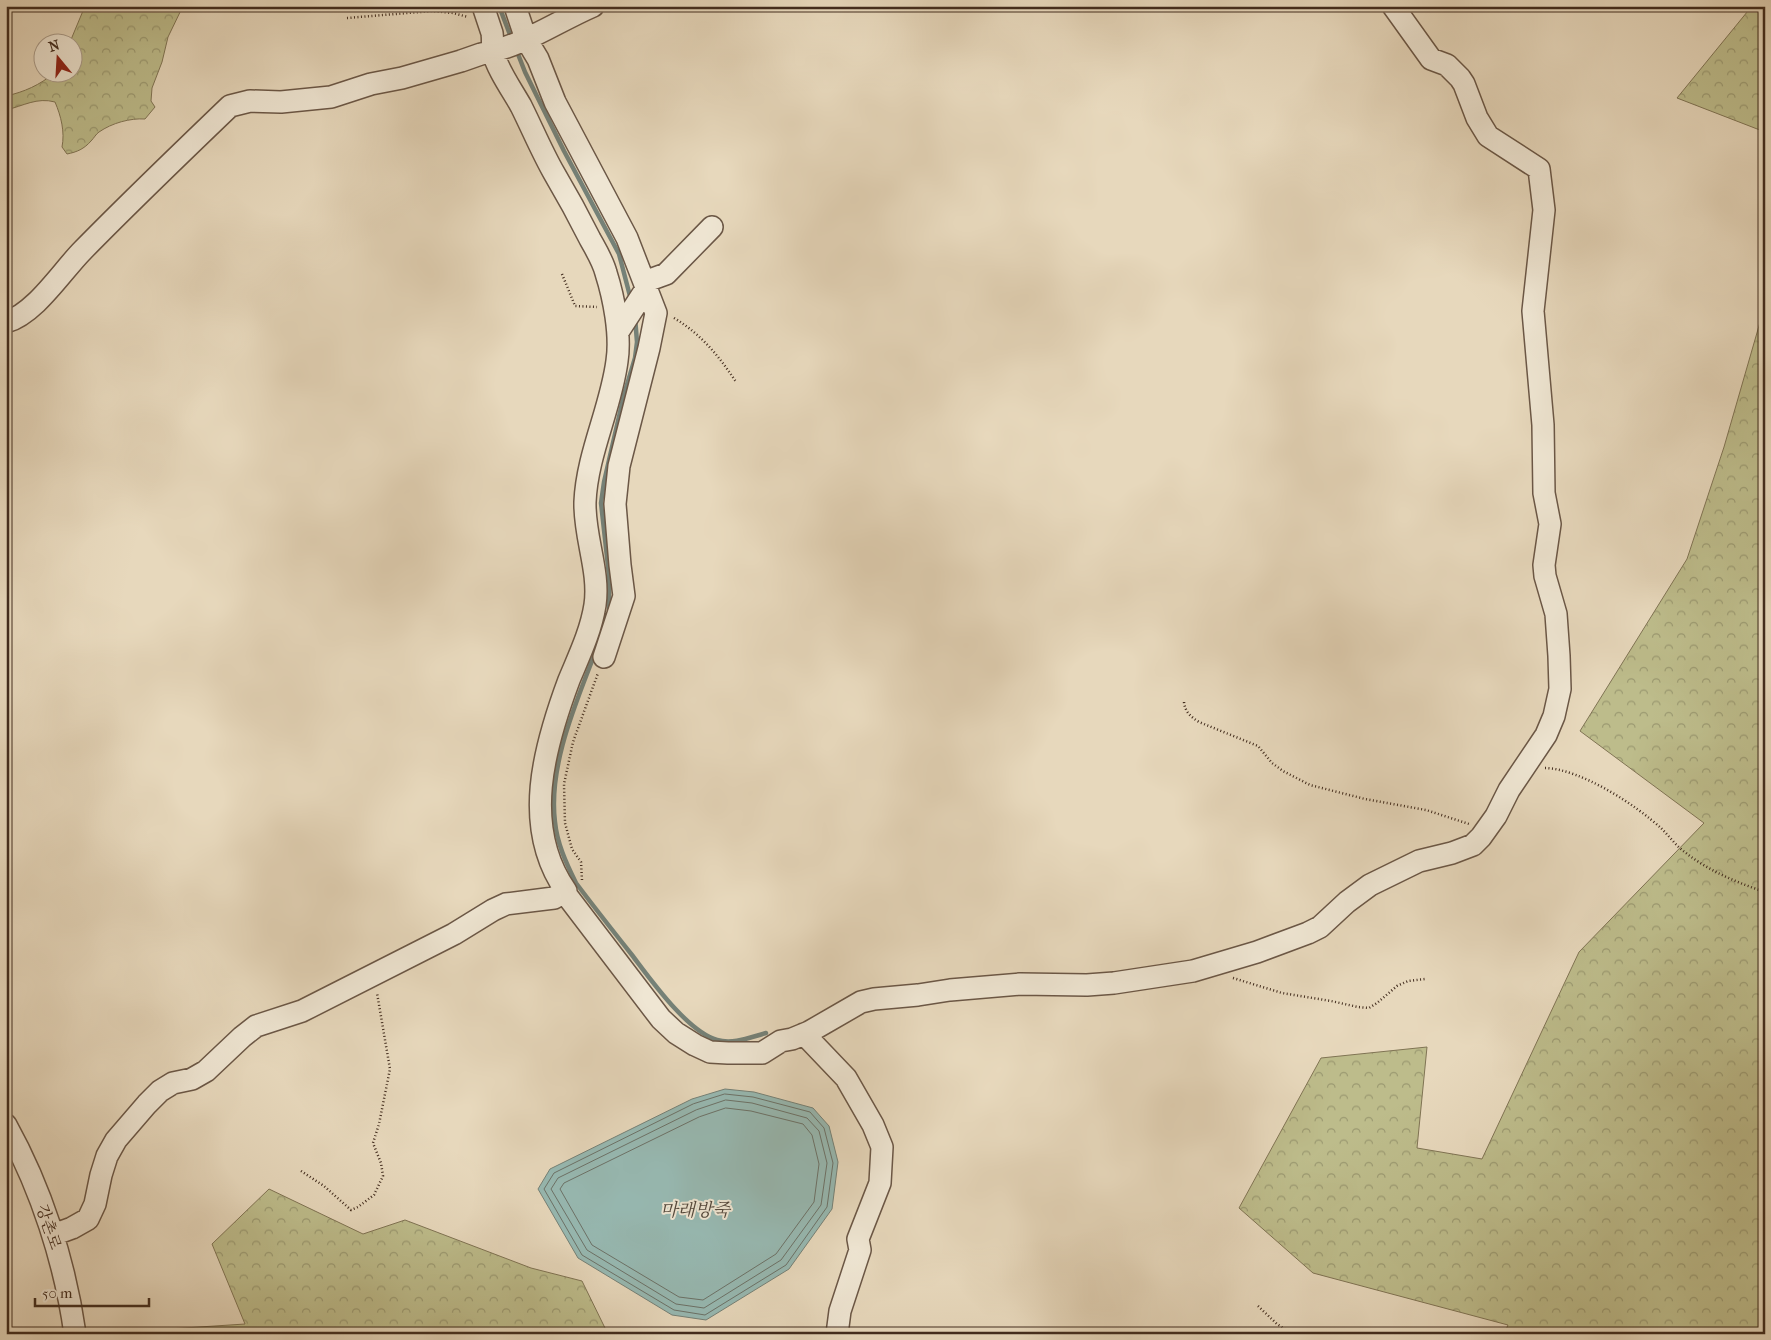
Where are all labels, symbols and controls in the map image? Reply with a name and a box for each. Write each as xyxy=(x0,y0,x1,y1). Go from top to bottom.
north arrow xyxy=(32,32,82,82)
text: N xyxy=(46,36,62,56)
water label: 마래방죽 xyxy=(660,1200,731,1221)
street label: 강촌로 xyxy=(32,1202,66,1253)
scale bar xyxy=(35,1275,149,1307)
text: 50 m xyxy=(42,1284,73,1302)

